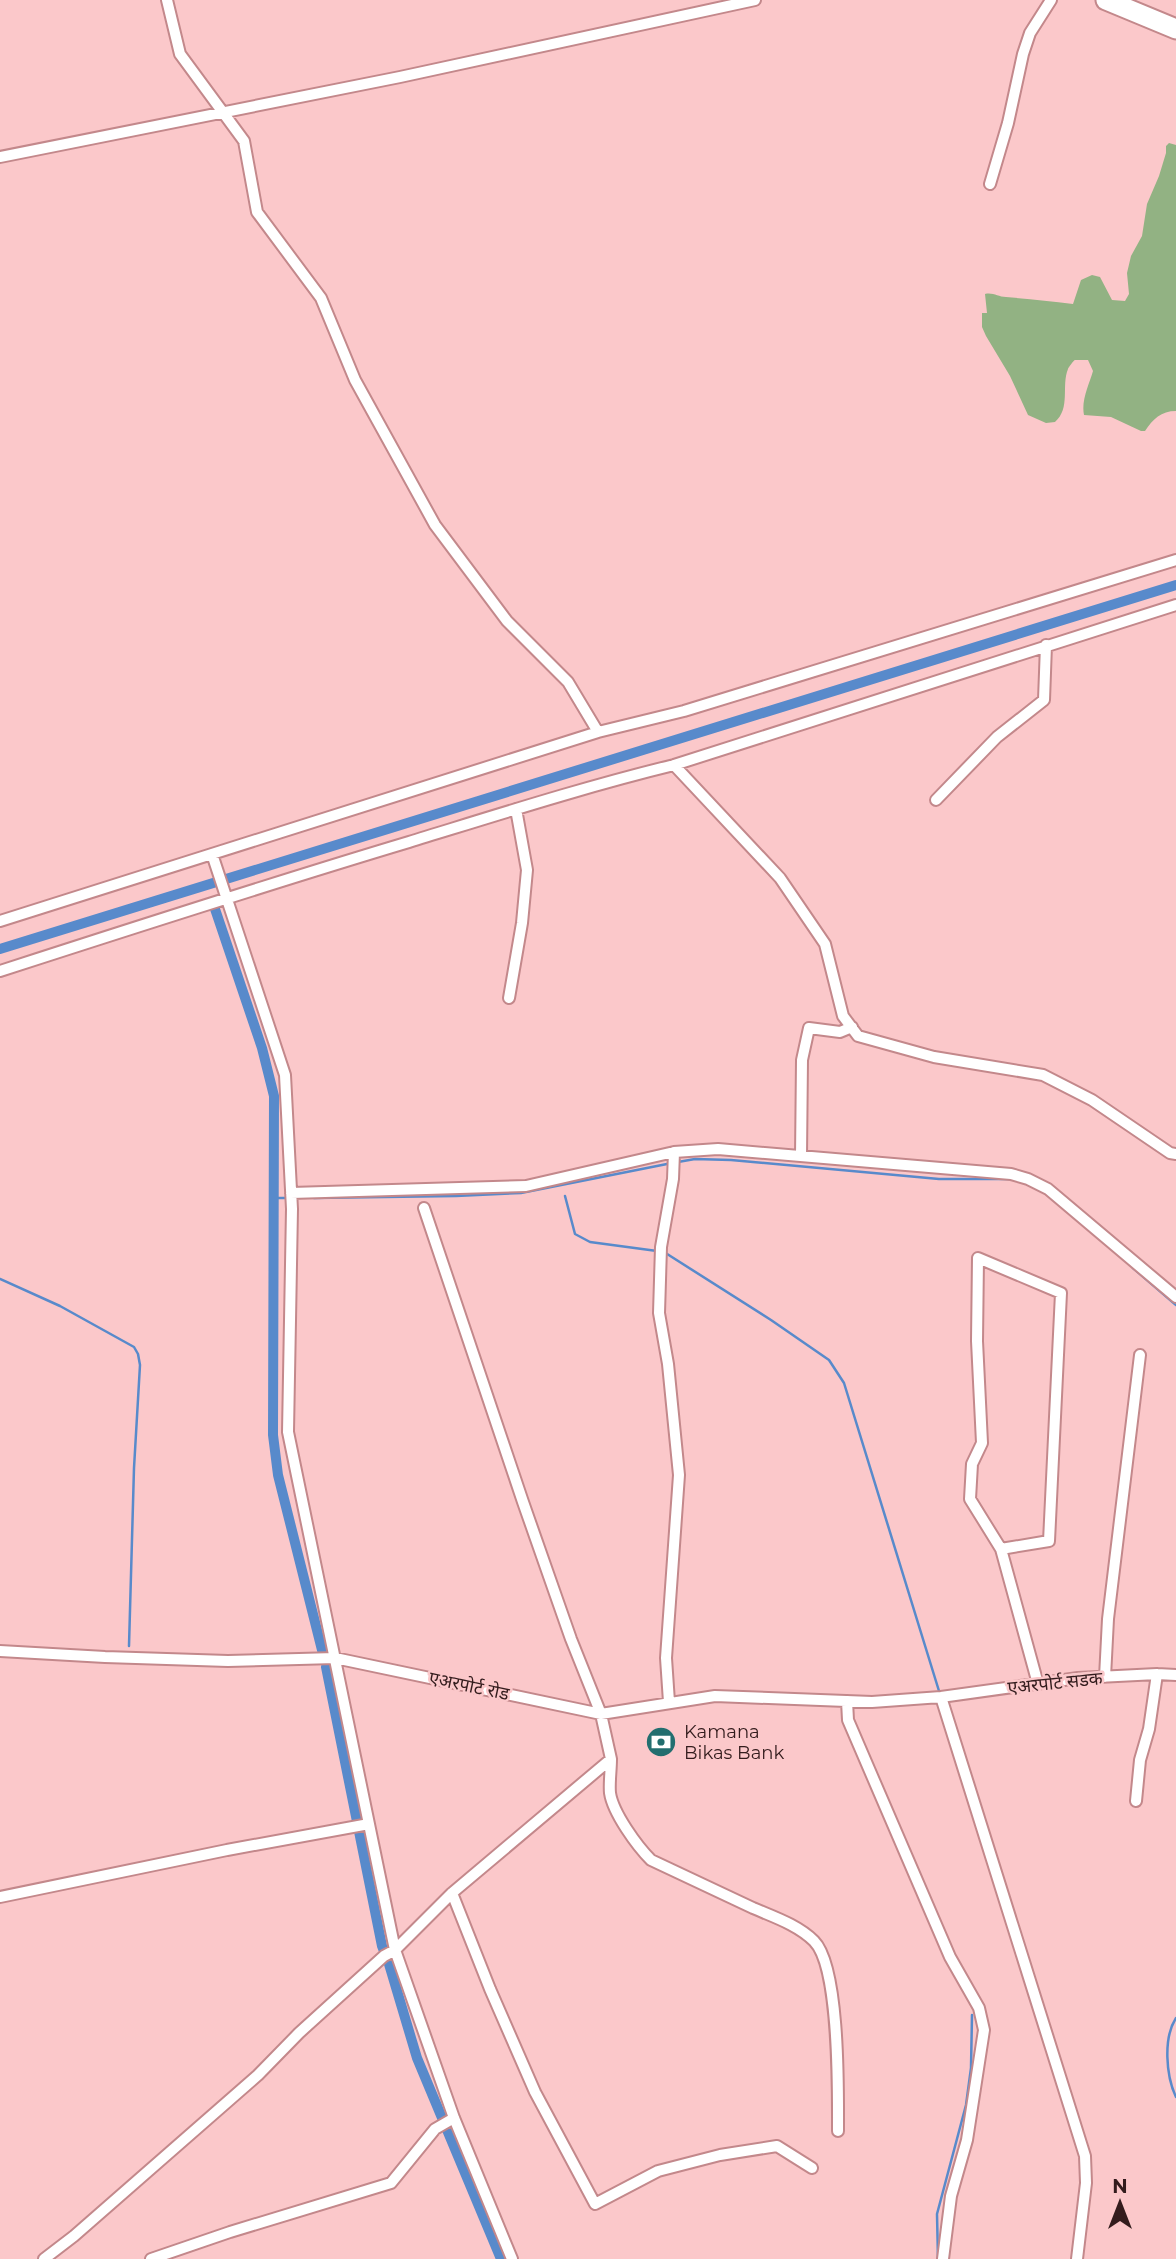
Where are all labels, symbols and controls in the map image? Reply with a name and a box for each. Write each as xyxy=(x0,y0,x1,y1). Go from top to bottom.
street label: एअरपोर्ट रोड xyxy=(427,1667,511,1705)
street label: एअरपोर्ट सडक xyxy=(1006,1667,1105,1699)
place label: Kamana Bikas Bank xyxy=(684,1721,784,1764)
bank icon: Kamana Bikas Bank xyxy=(644,1725,678,1759)
north arrow xyxy=(1085,2168,1155,2238)
text: N xyxy=(1112,2175,1128,2198)

